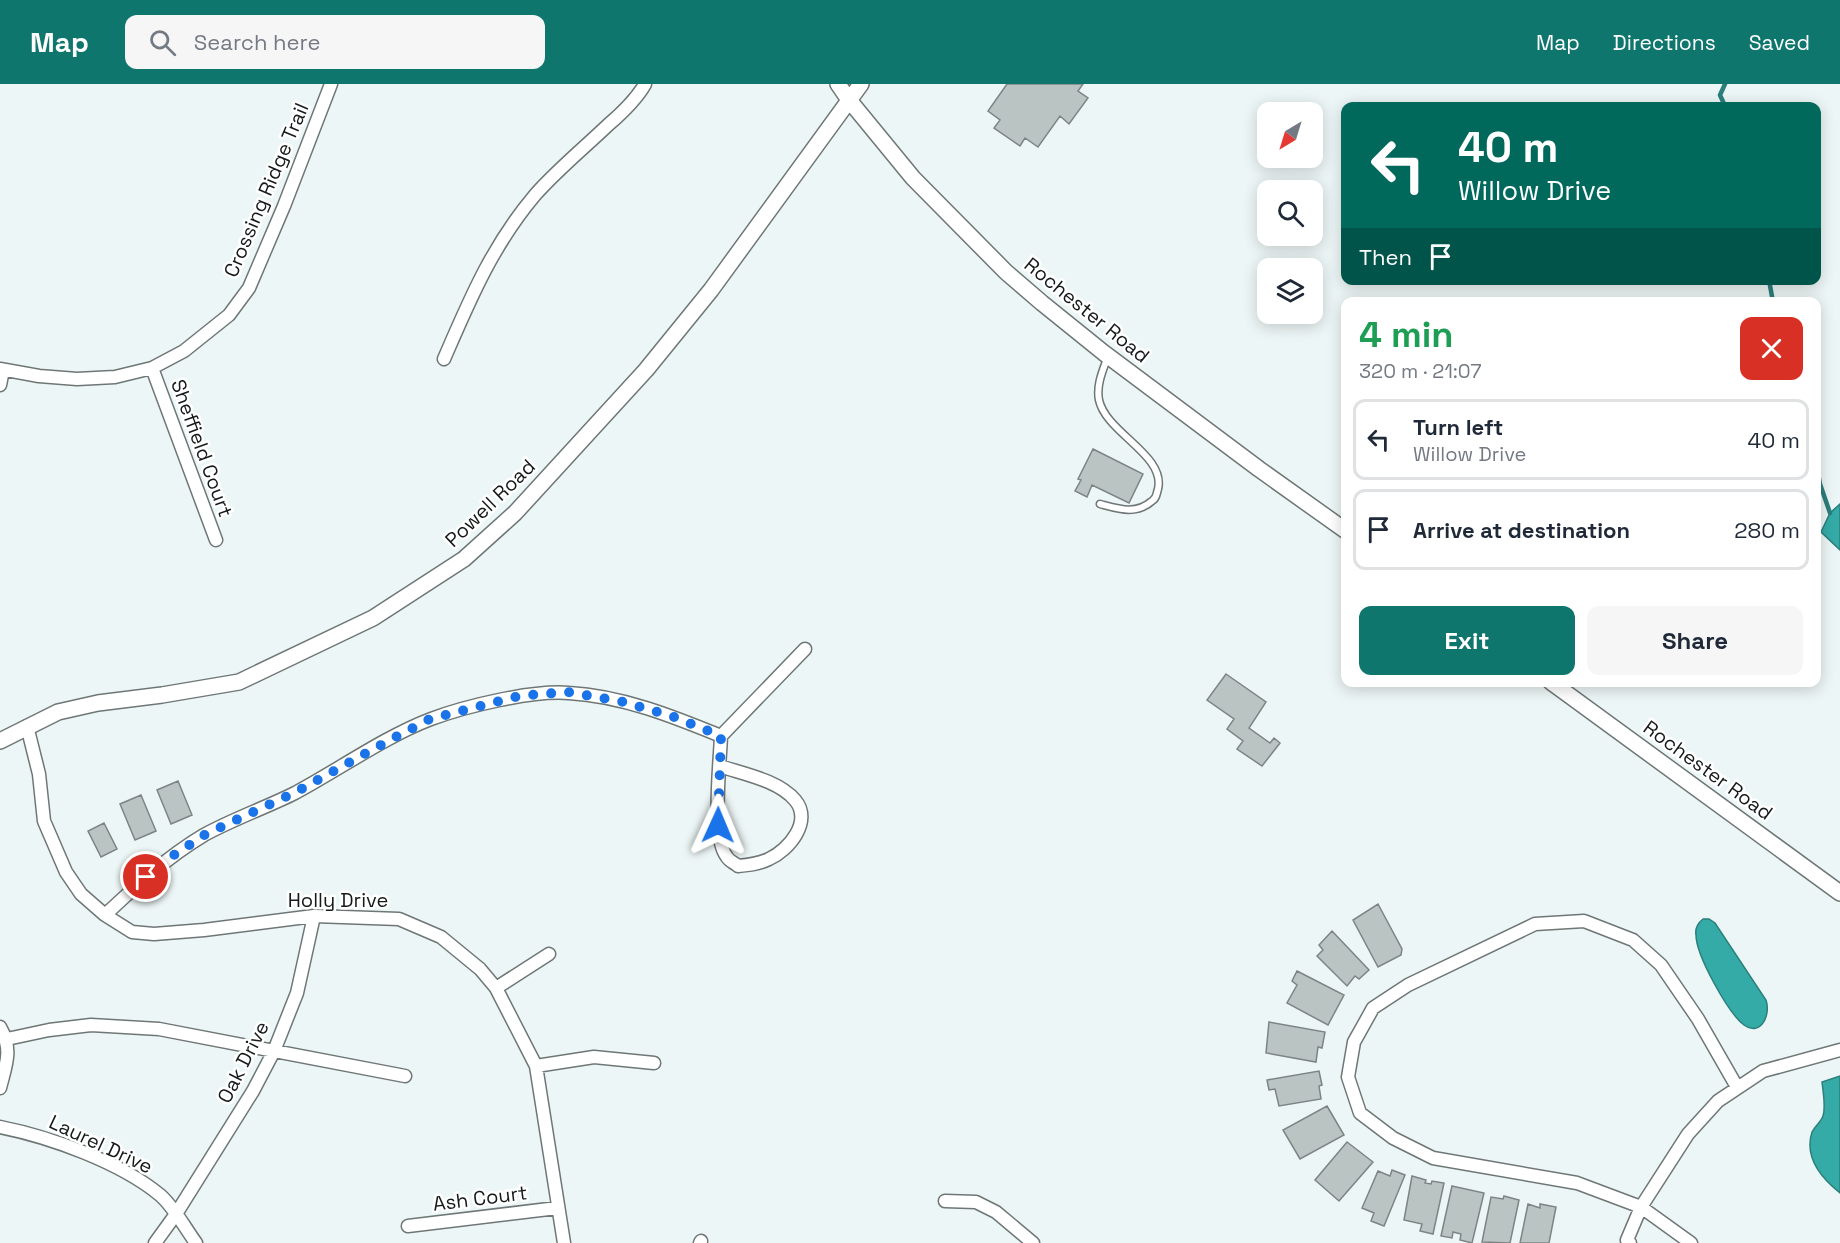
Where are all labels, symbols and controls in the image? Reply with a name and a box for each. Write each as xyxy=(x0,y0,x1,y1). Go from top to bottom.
search box xyxy=(125,15,545,69)
text: Map xyxy=(30,24,89,60)
icon: search xyxy=(146,26,179,59)
text: Search here xyxy=(194,28,321,56)
text: Map xyxy=(1536,29,1580,56)
text: Directions xyxy=(1613,29,1716,56)
text: Saved xyxy=(1749,29,1810,56)
street label: Crossing Ridge Trail xyxy=(217,99,315,281)
north arrow xyxy=(1257,102,1323,168)
map controls xyxy=(1257,102,1323,324)
text: 40 m xyxy=(1458,121,1558,174)
icon: left xyxy=(1359,126,1437,204)
text: Willow Drive xyxy=(1458,173,1611,208)
button: search xyxy=(1257,180,1323,246)
icon: arrive xyxy=(1424,240,1457,273)
text: Then xyxy=(1359,243,1412,271)
street label: Rochester Road xyxy=(1019,251,1155,369)
button: layers xyxy=(1257,258,1323,324)
text: 4 min xyxy=(1359,312,1454,358)
button: close xyxy=(1740,317,1803,380)
text: 320 m · 21:07 xyxy=(1359,358,1482,384)
street label: Sheffield Court xyxy=(165,376,239,520)
text: Turn left xyxy=(1413,413,1503,441)
icon: left xyxy=(1362,423,1395,456)
text: 40 m xyxy=(1748,426,1800,454)
text: Willow Drive xyxy=(1413,441,1526,467)
street label: Powell Road xyxy=(439,454,541,552)
icon: arrive xyxy=(1362,513,1395,546)
text: Arrive at destination xyxy=(1413,516,1630,544)
text: 280 m xyxy=(1734,516,1800,544)
button: Exit xyxy=(1359,606,1575,675)
button: Share xyxy=(1587,606,1803,675)
street label: Rochester Road xyxy=(1638,714,1778,826)
position arrow xyxy=(686,793,750,857)
pin xyxy=(120,851,171,902)
icon: arrive xyxy=(129,860,162,893)
street label: Holly Drive xyxy=(288,887,388,913)
street label: Oak Drive xyxy=(211,1017,275,1107)
street label: Laurel Drive xyxy=(45,1109,157,1179)
street label: Ash Court xyxy=(431,1179,529,1217)

